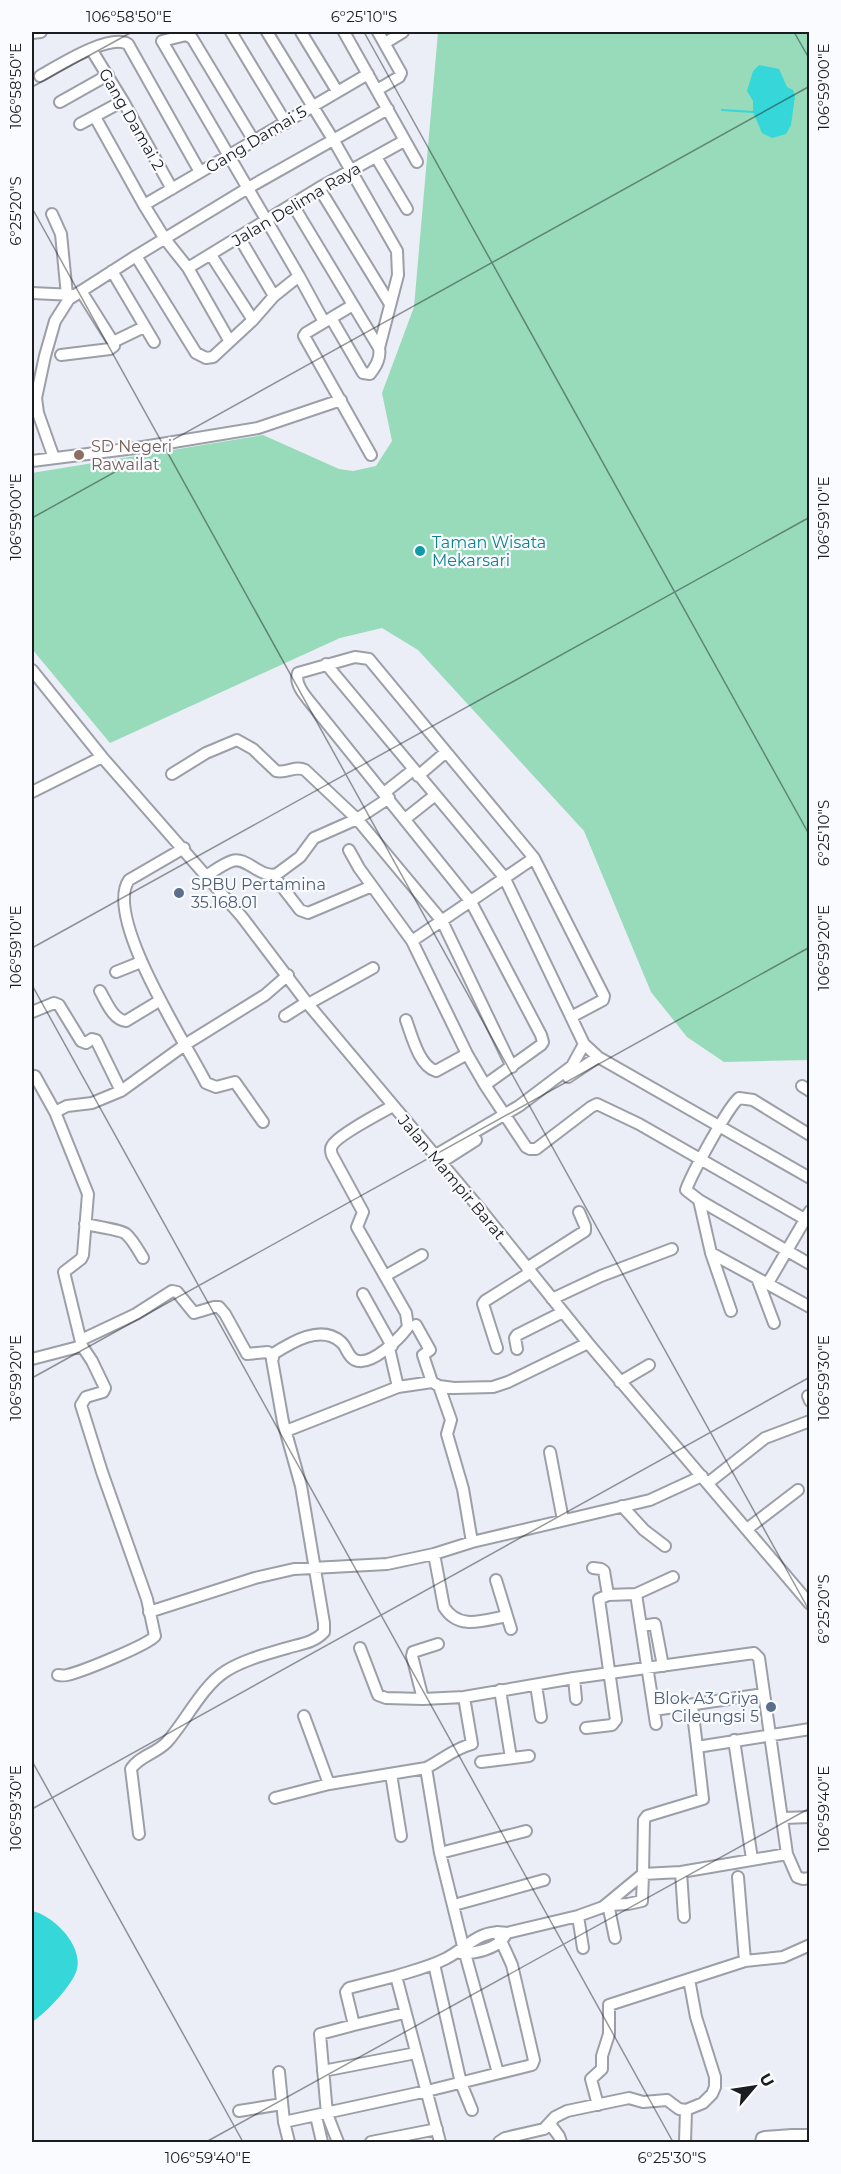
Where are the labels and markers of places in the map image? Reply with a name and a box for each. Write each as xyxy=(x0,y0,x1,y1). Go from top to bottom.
place label: SD Negeri Rawailat xyxy=(91,437,172,474)
marker: SD Negeri Rawailat xyxy=(72,448,86,462)
place label: Taman Wisata Mekarsari xyxy=(432,533,546,570)
marker: Taman Wisata Mekarsari xyxy=(413,544,427,558)
place label: SPBU Pertamina 35.168.01 xyxy=(191,875,326,912)
marker: SPBU Pertamina 35.168.01 xyxy=(172,886,186,900)
place label: Blok A3 Griya Cileungsi 5 xyxy=(653,1689,759,1726)
marker: Blok A3 Griya Cileungsi 5 xyxy=(764,1700,778,1714)

